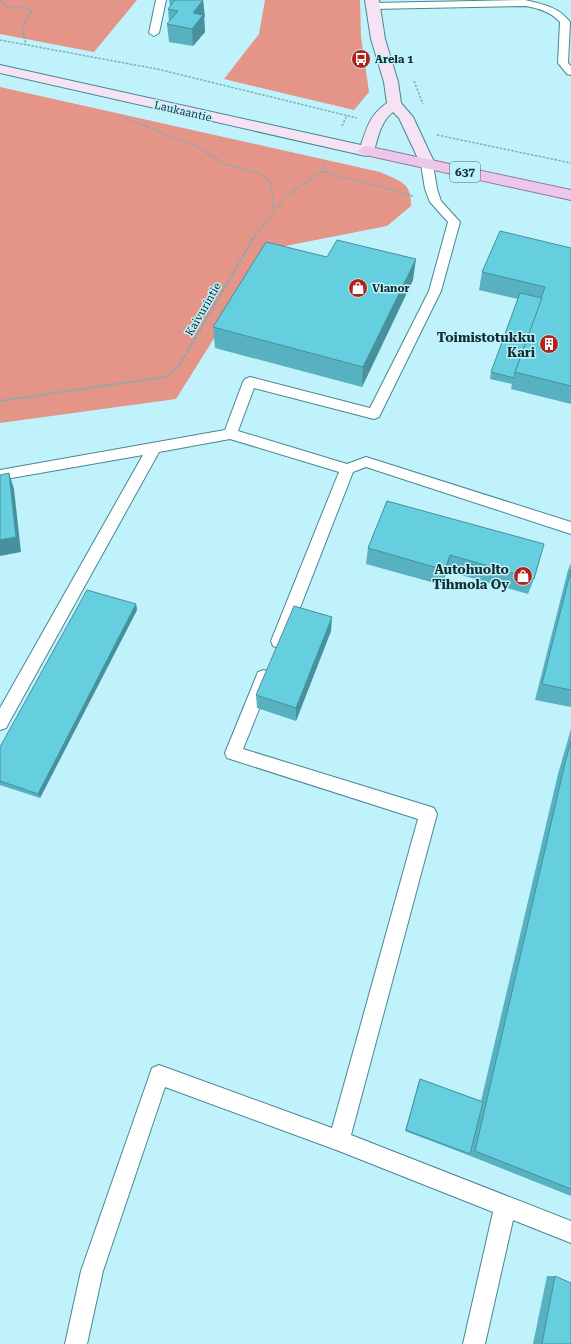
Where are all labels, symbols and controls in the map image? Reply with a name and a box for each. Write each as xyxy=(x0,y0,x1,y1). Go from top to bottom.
bus stop icon: Arela 1 xyxy=(350,48,372,70)
place label: Arela 1 xyxy=(375,53,413,66)
street label: Laukaantie xyxy=(153,99,213,124)
road number: 637 xyxy=(450,162,480,182)
shop icon: Vianor xyxy=(347,277,369,299)
street label: Kaivurintie xyxy=(183,280,224,338)
place label: Vianor xyxy=(372,282,410,295)
place label: Toimistotukku Kari xyxy=(437,330,536,360)
building icon: Toimistotukku Kari xyxy=(538,333,560,355)
place label: Autohuolto Tihmola Oy xyxy=(432,562,509,592)
shop icon: Autohuolto Tihmola Oy xyxy=(512,565,534,587)

